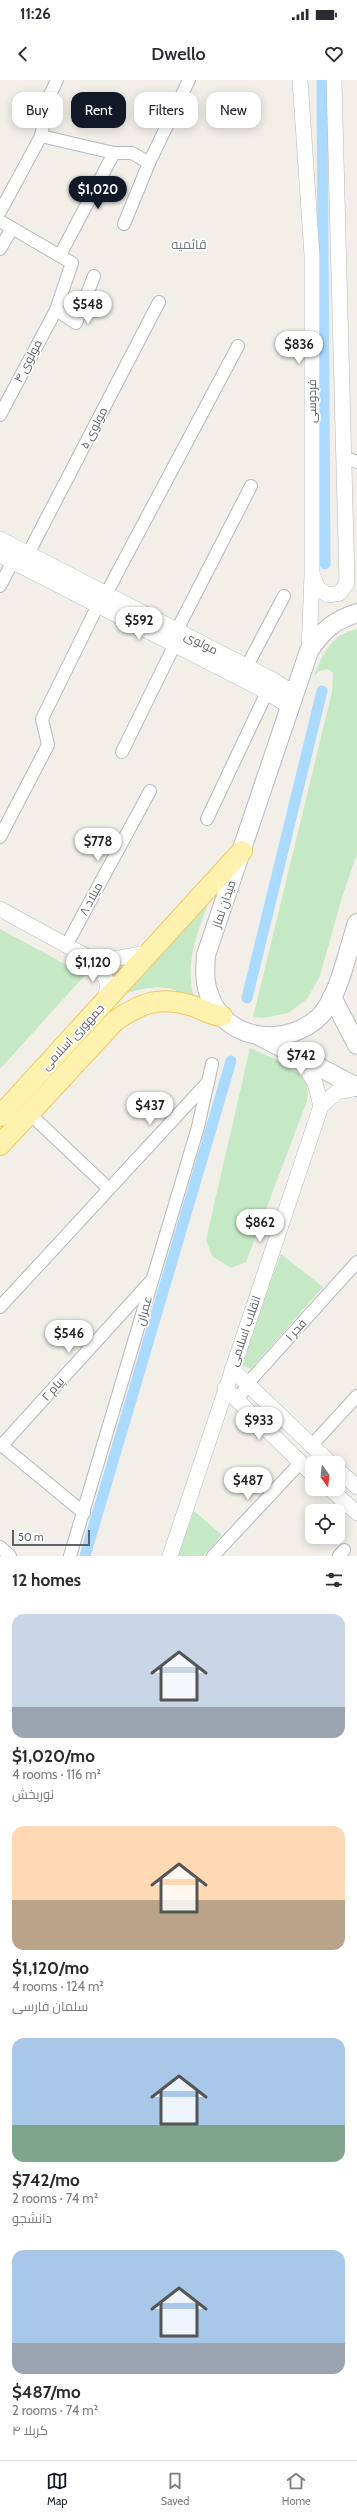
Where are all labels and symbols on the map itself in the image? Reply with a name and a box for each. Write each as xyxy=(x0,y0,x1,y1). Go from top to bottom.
pin: $1,020 xyxy=(65,176,131,210)
district label: قائمیه xyxy=(171,236,207,252)
pin: $548 xyxy=(64,291,112,325)
pin: $836 xyxy=(275,331,323,365)
street label: مولوی ۴ xyxy=(10,337,45,385)
street label: فردوسی xyxy=(304,379,319,423)
street label: مولوی ۵ xyxy=(77,404,110,451)
pin: $592 xyxy=(115,607,163,641)
street label: مولوی xyxy=(182,628,221,657)
pin: $778 xyxy=(74,828,122,862)
street label: میدان نماز xyxy=(208,878,239,931)
street label: میلاد ۸ xyxy=(76,880,105,918)
pin: $1,120 xyxy=(60,949,126,983)
street label: جمهوری اسلامی xyxy=(38,1000,107,1073)
pin: $742 xyxy=(277,1042,325,1076)
pin: $437 xyxy=(126,1092,174,1126)
pin: $862 xyxy=(236,1209,284,1243)
street label: انقلاب اسلامی xyxy=(225,1293,264,1368)
street label: عمران xyxy=(132,1294,155,1327)
street label: فجر ۱ xyxy=(282,1316,309,1344)
pin: $546 xyxy=(45,1320,93,1354)
street label: پیام ۲ xyxy=(38,1373,69,1405)
pin: $933 xyxy=(235,1407,283,1441)
north arrow xyxy=(305,1456,345,1496)
pin: $487 xyxy=(224,1467,272,1501)
scale bar xyxy=(12,1528,90,1547)

